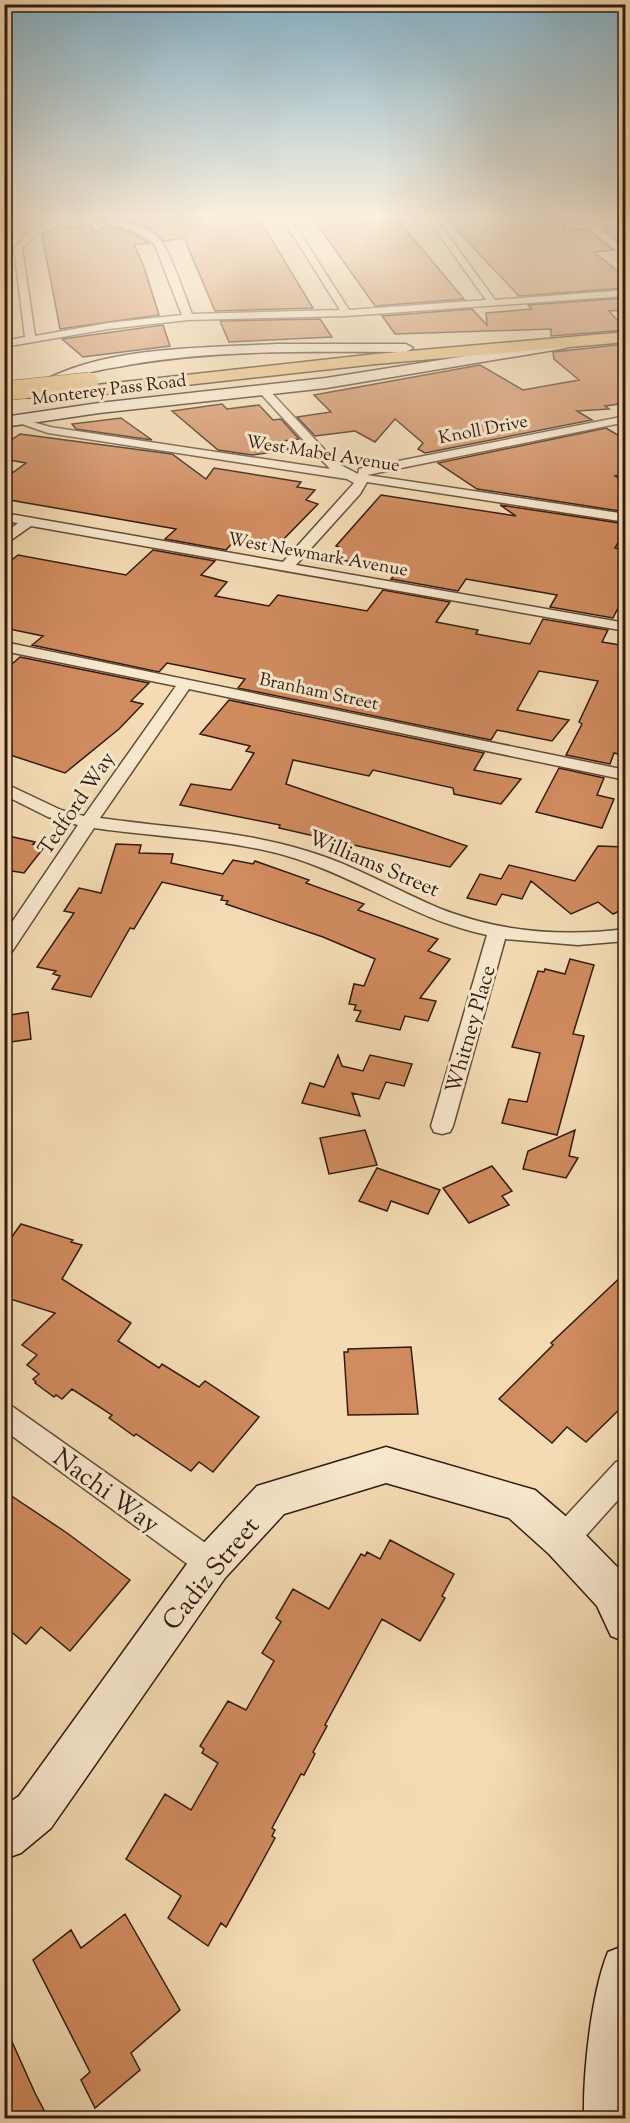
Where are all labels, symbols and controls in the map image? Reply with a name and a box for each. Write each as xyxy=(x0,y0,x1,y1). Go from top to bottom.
street label: Monterey Pass Road xyxy=(31,369,188,413)
street label: Knoll Drive xyxy=(437,410,530,452)
street label: West Mabel Avenue xyxy=(244,430,402,480)
street label: West Newmark Avenue xyxy=(225,527,410,585)
street label: Branham Street xyxy=(257,668,381,718)
street label: Tedford Way xyxy=(32,746,124,862)
street label: Williams Street xyxy=(303,824,443,906)
street label: Whitney Place xyxy=(439,962,504,1097)
street label: Nachi Way xyxy=(45,1441,167,1543)
street label: Cadiz Street xyxy=(155,1510,269,1639)

